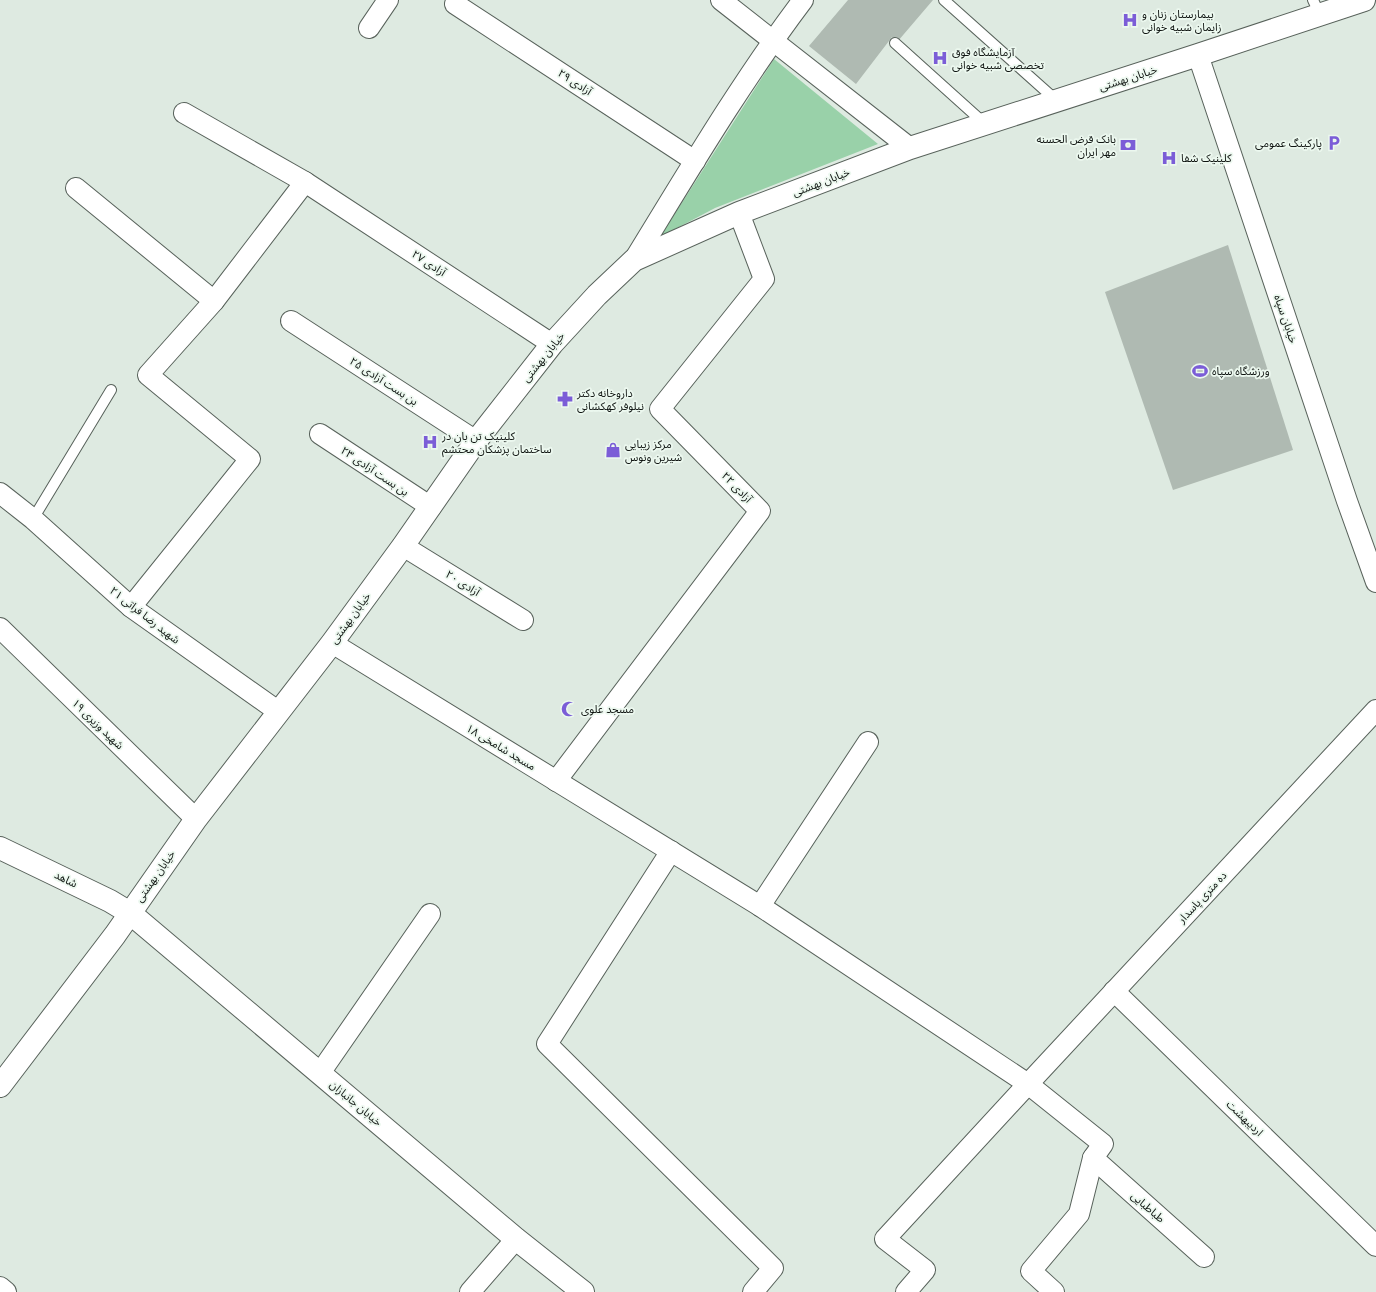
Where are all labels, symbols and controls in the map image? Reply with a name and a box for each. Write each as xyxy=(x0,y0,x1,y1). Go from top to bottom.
place label: بیمارستان زنان و زایمان شبیه خوانی xyxy=(1142,7,1221,34)
hospital icon: بیمارستان زنان و زایمان شبیه خوانی xyxy=(1121,11,1139,29)
place label: آزمایشگاه فوق تخصصی شبیه خوانی xyxy=(952,45,1044,72)
hospital icon: آزمایشگاه فوق تخصصی شبیه خوانی xyxy=(931,49,949,67)
street label: خیابان بهشتی xyxy=(1097,62,1159,94)
street label: آزادی ۲۹ xyxy=(555,66,595,99)
place label: بانک قرض الحسنه مهر ایران xyxy=(1036,132,1116,159)
parking icon: پارکینگ عمومی xyxy=(1325,134,1343,152)
bank icon: بانک قرض الحسنه مهر ایران xyxy=(1119,136,1137,154)
place label: پارکینگ عمومی xyxy=(1255,136,1322,151)
hospital icon: کلینیک شفا xyxy=(1160,149,1178,167)
place label: کلینیک شفا xyxy=(1181,151,1232,165)
street label: خیابان بهشتی xyxy=(790,164,852,199)
street label: آزادی ۲۷ xyxy=(409,247,449,280)
street label: خیابان سپاه xyxy=(1270,293,1301,346)
street label: خیابان بهشتی xyxy=(519,329,568,385)
street label: بن بست آزادی ۲۵ xyxy=(347,354,421,408)
sports icon: ورزشگاه سپاه xyxy=(1191,362,1209,380)
place label: ورزشگاه سپاه xyxy=(1212,364,1270,379)
place label: داروخانه دکتر نیلوفر کهکشانی xyxy=(576,386,644,413)
pharmacy icon: داروخانه دکتر نیلوفر کهکشانی xyxy=(556,390,574,408)
place label: کلینیک تن بان در ساختمان پزشکان محتشم xyxy=(441,429,552,458)
hospital icon: کلینیک تن بان در ساختمان پزشکان محتشم xyxy=(421,433,439,451)
place label: مرکز زیبایی شیرین ونوس xyxy=(625,437,683,464)
shop icon: مرکز زیبایی شیرین ونوس xyxy=(604,441,622,459)
street label: بن بست آزادی ۲۳ xyxy=(338,443,412,499)
street label: آزادی ۲۲ xyxy=(719,468,756,506)
street label: آزادی ۲۰ xyxy=(443,567,483,599)
street label: شهید رضا فراتی ۲۱ xyxy=(107,583,183,647)
street label: خیابان بهشتی xyxy=(327,589,374,647)
street label: شهید وزیری ۱۹ xyxy=(69,696,127,753)
mosque icon: مسجد علوی xyxy=(560,700,578,718)
place label: مسجد علوی xyxy=(581,702,634,716)
street label: مسجد شامخی ۱۸ xyxy=(464,721,539,773)
street label: خیابان بهشتی xyxy=(132,847,178,905)
street label: شاهد xyxy=(53,867,80,890)
street label: ده متری پاسدار xyxy=(1174,868,1230,927)
street label: خیابان جانبازان xyxy=(327,1077,385,1129)
street label: اردیبهشت xyxy=(1224,1097,1266,1139)
street label: طباطبایی xyxy=(1128,1189,1168,1226)

